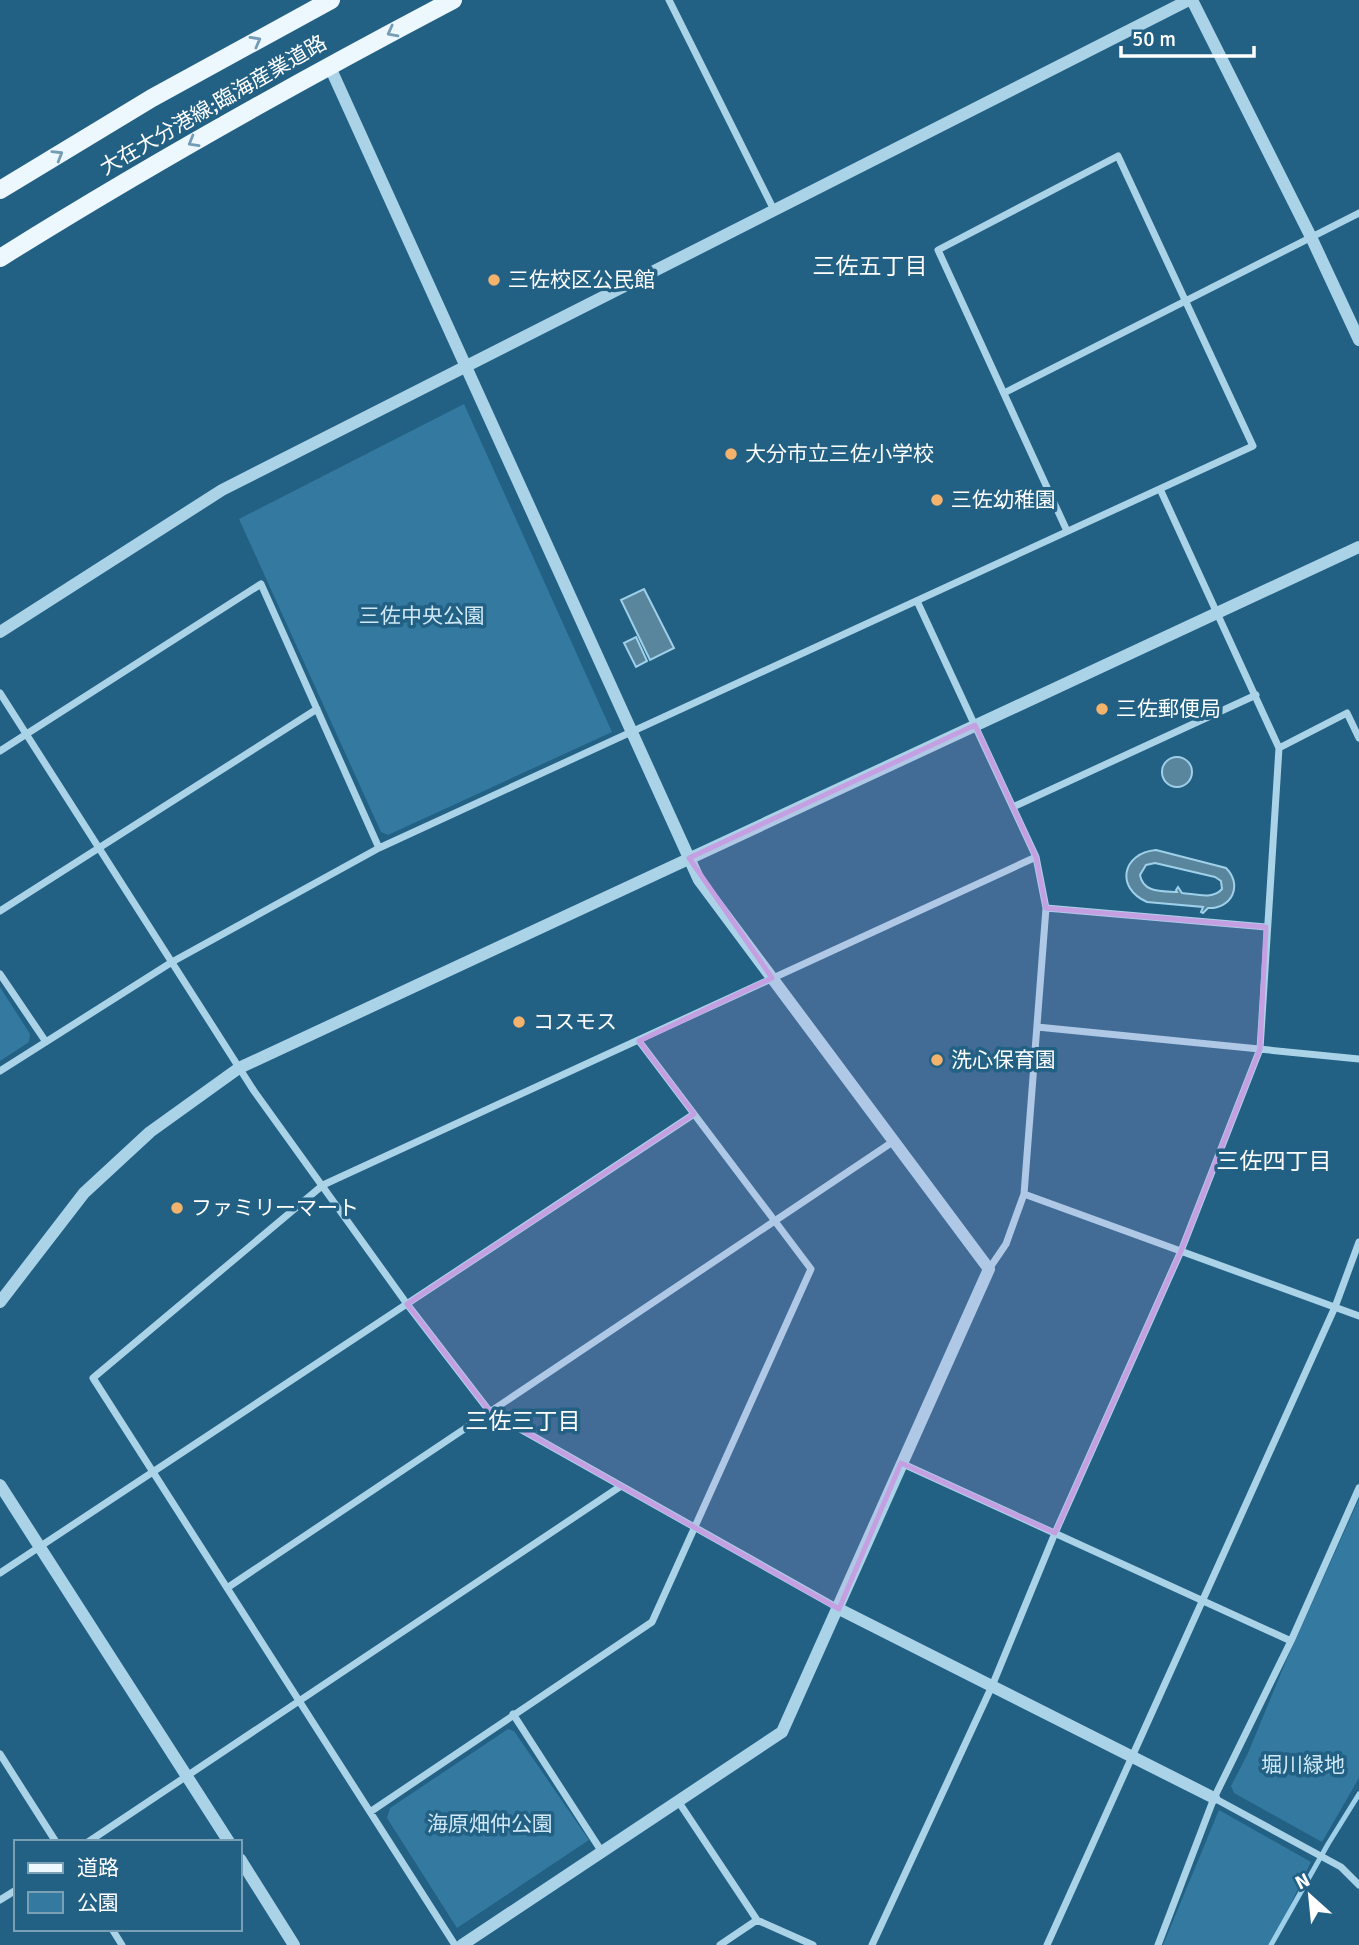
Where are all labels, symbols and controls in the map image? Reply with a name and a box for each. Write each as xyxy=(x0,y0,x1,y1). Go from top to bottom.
scale bar xyxy=(1121,14,1254,58)
one-way arrow xyxy=(387,23,399,37)
text: 50 m xyxy=(1132,26,1176,52)
street label: 大在大分港線;臨海産業道路 xyxy=(95,29,331,181)
one-way arrow xyxy=(248,36,261,49)
one-way arrow xyxy=(188,134,201,147)
one-way arrow xyxy=(51,150,64,163)
district label: 三佐五丁目 xyxy=(813,252,928,281)
place label: 三佐校区公民館 xyxy=(508,267,655,293)
marker: 三佐校区公民館 xyxy=(486,272,502,288)
place label: 大分市立三佐小学校 xyxy=(745,441,934,467)
marker: 大分市立三佐小学校 xyxy=(723,446,739,462)
place label: 三佐幼稚園 xyxy=(951,487,1056,513)
marker: 三佐幼稚園 xyxy=(929,492,945,508)
park label: 三佐中央公園 xyxy=(359,603,485,629)
place label: 三佐郵便局 xyxy=(1116,696,1221,722)
marker: 三佐郵便局 xyxy=(1094,701,1110,717)
place label: コスモス xyxy=(533,1009,617,1035)
marker: コスモス xyxy=(511,1014,527,1030)
place label: 洗心保育園 xyxy=(951,1047,1056,1073)
marker: 洗心保育園 xyxy=(929,1052,945,1068)
district label: 三佐四丁目 xyxy=(1217,1147,1332,1176)
place label: ファミリーマート xyxy=(191,1195,359,1221)
marker: ファミリーマート xyxy=(169,1200,185,1216)
district label: 三佐三丁目 xyxy=(466,1407,581,1436)
park label: 堀川緑地 xyxy=(1261,1752,1345,1778)
park label: 海原畑仲公園 xyxy=(427,1811,553,1837)
legend xyxy=(14,1840,242,1931)
text: 道路 xyxy=(77,1855,119,1881)
north arrow xyxy=(1275,1861,1345,1931)
text: N xyxy=(1291,1868,1314,1895)
text: 公園 xyxy=(77,1890,119,1916)

